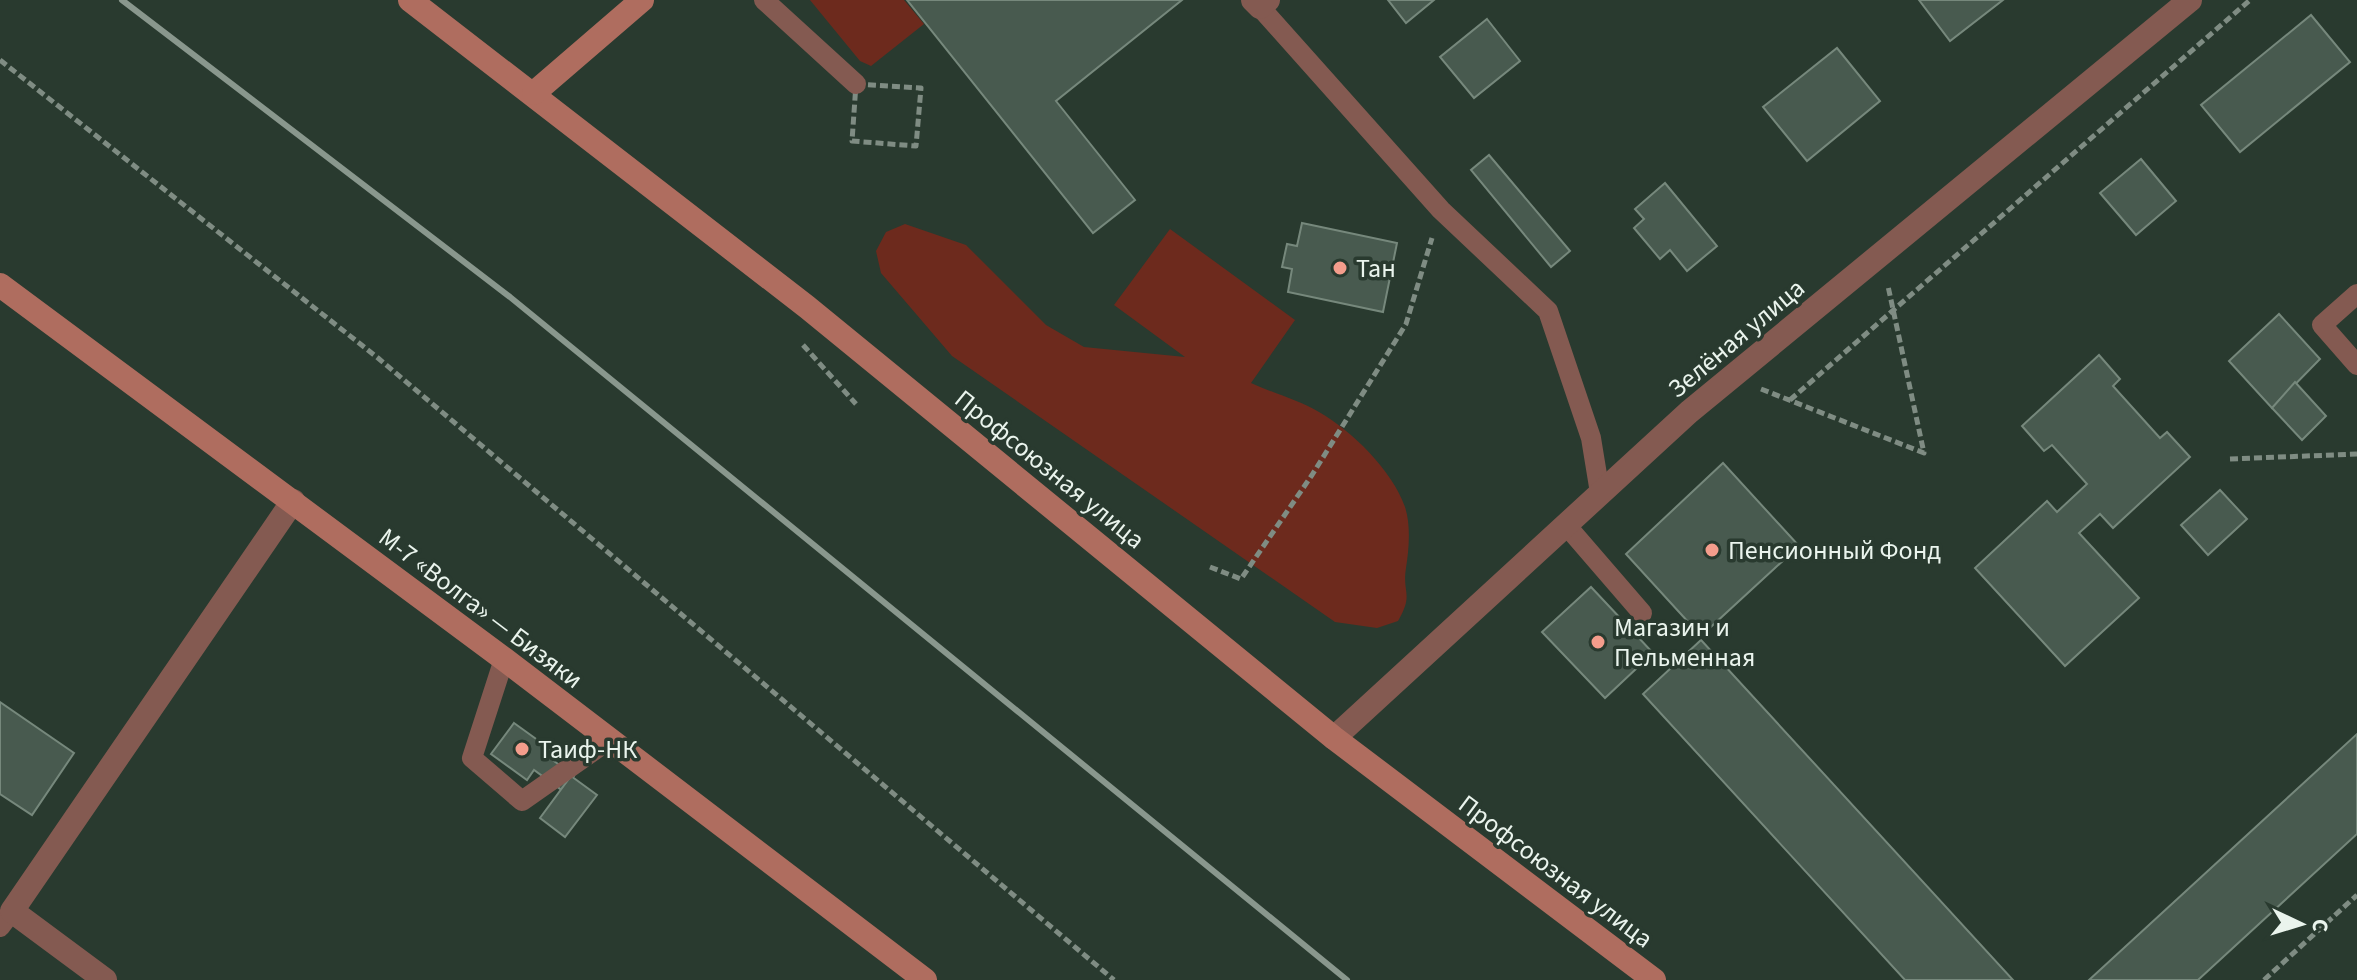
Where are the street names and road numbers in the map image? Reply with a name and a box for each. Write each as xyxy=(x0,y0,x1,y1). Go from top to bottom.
street label: Зелёная улица xyxy=(1660,270,1813,407)
street label: Профсоюзная улица xyxy=(947,381,1153,558)
street label: М-7 «Волга» — Бизяки xyxy=(371,519,591,698)
street label: Профсоюзная улица xyxy=(1451,786,1661,957)

